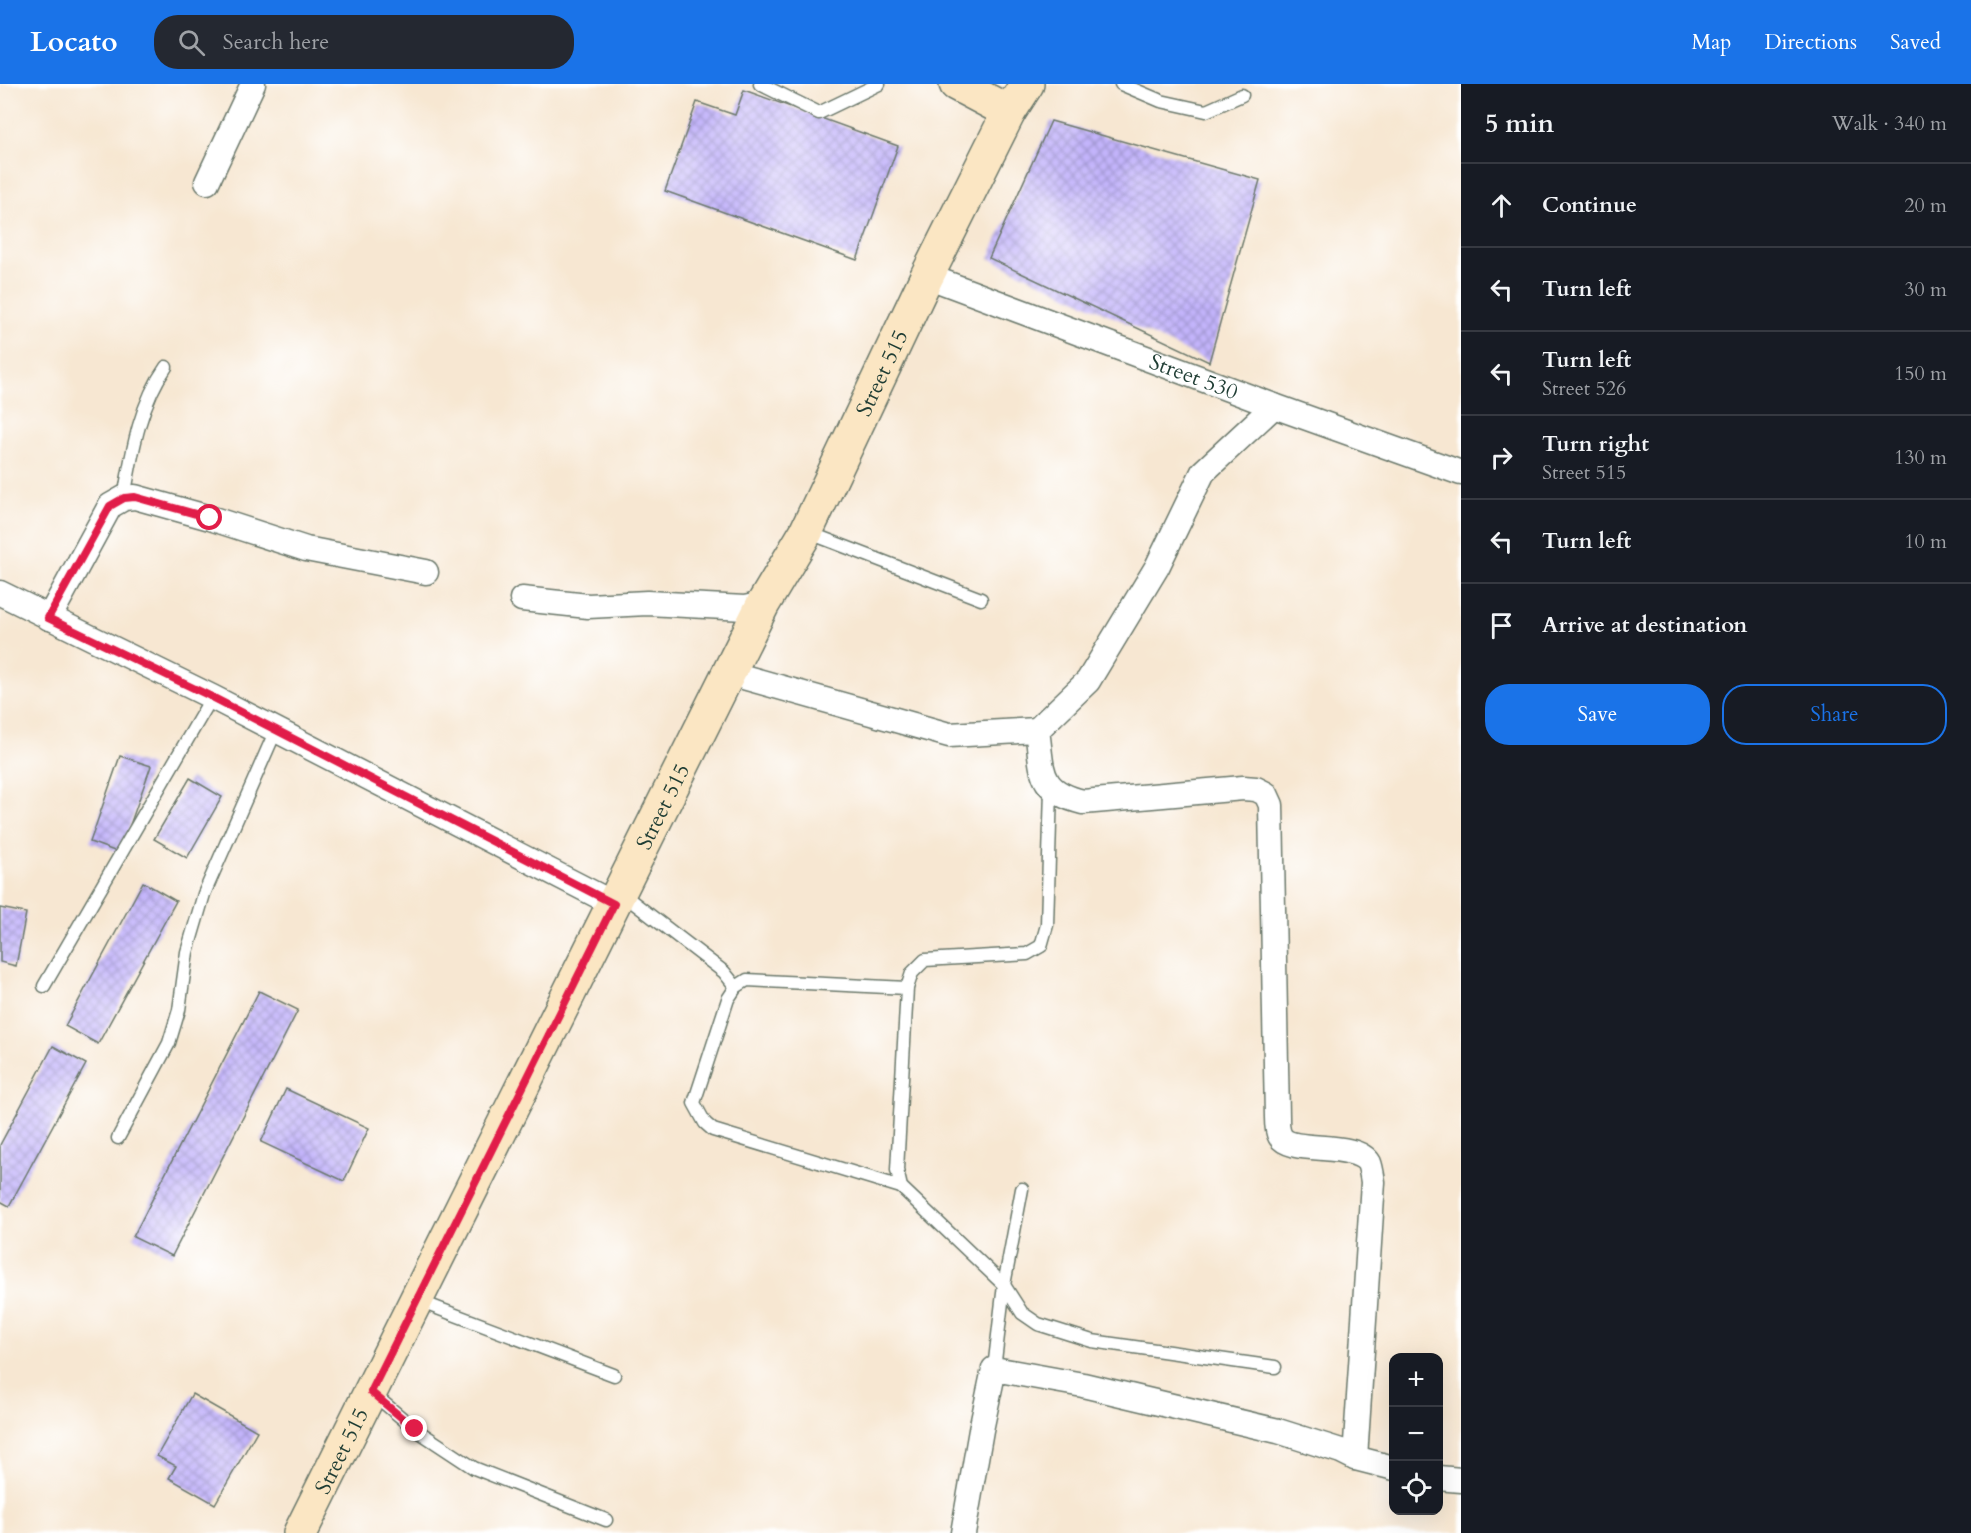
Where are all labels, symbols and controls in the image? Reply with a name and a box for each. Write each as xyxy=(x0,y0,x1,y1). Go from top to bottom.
search box xyxy=(154,15,574,69)
text: Locato xyxy=(30,23,118,61)
icon: search xyxy=(175,26,208,59)
text: Search here xyxy=(223,27,329,57)
text: Map xyxy=(1691,28,1731,57)
text: Directions xyxy=(1764,28,1857,57)
text: Saved xyxy=(1890,28,1941,57)
text: 5 min xyxy=(1485,106,1554,141)
text: Walk · 340 m xyxy=(1832,110,1947,137)
icon: ahead xyxy=(1485,189,1518,222)
text: Continue xyxy=(1542,190,1637,220)
text: 20 m xyxy=(1904,192,1947,219)
icon: left xyxy=(1485,273,1518,306)
text: Turn left xyxy=(1542,274,1631,304)
text: 30 m xyxy=(1904,276,1947,303)
street label: Street 515 xyxy=(849,325,916,421)
text: Turn left xyxy=(1542,345,1631,375)
street label: Street 530 xyxy=(1145,347,1242,407)
icon: left xyxy=(1485,357,1518,390)
text: 150 m xyxy=(1894,360,1947,387)
text: Street 526 xyxy=(1542,375,1626,402)
text: Turn right xyxy=(1542,429,1649,459)
icon: right xyxy=(1485,441,1518,474)
text: 130 m xyxy=(1894,444,1947,471)
text: Street 515 xyxy=(1542,459,1626,486)
route start xyxy=(196,504,222,530)
icon: left xyxy=(1485,525,1518,558)
text: Turn left xyxy=(1542,526,1631,556)
text: 10 m xyxy=(1904,528,1947,555)
icon: arrive xyxy=(1485,609,1518,642)
text: Arrive at destination xyxy=(1542,610,1747,640)
button: Save xyxy=(1485,684,1710,745)
button: Share xyxy=(1722,684,1947,745)
street label: Street 515 xyxy=(629,759,697,855)
map controls xyxy=(1389,1353,1443,1515)
button: + xyxy=(1389,1353,1443,1407)
street label: Street 515 xyxy=(308,1403,376,1499)
button: − xyxy=(1389,1407,1443,1461)
route end xyxy=(401,1415,427,1441)
button: locate xyxy=(1389,1461,1443,1515)

